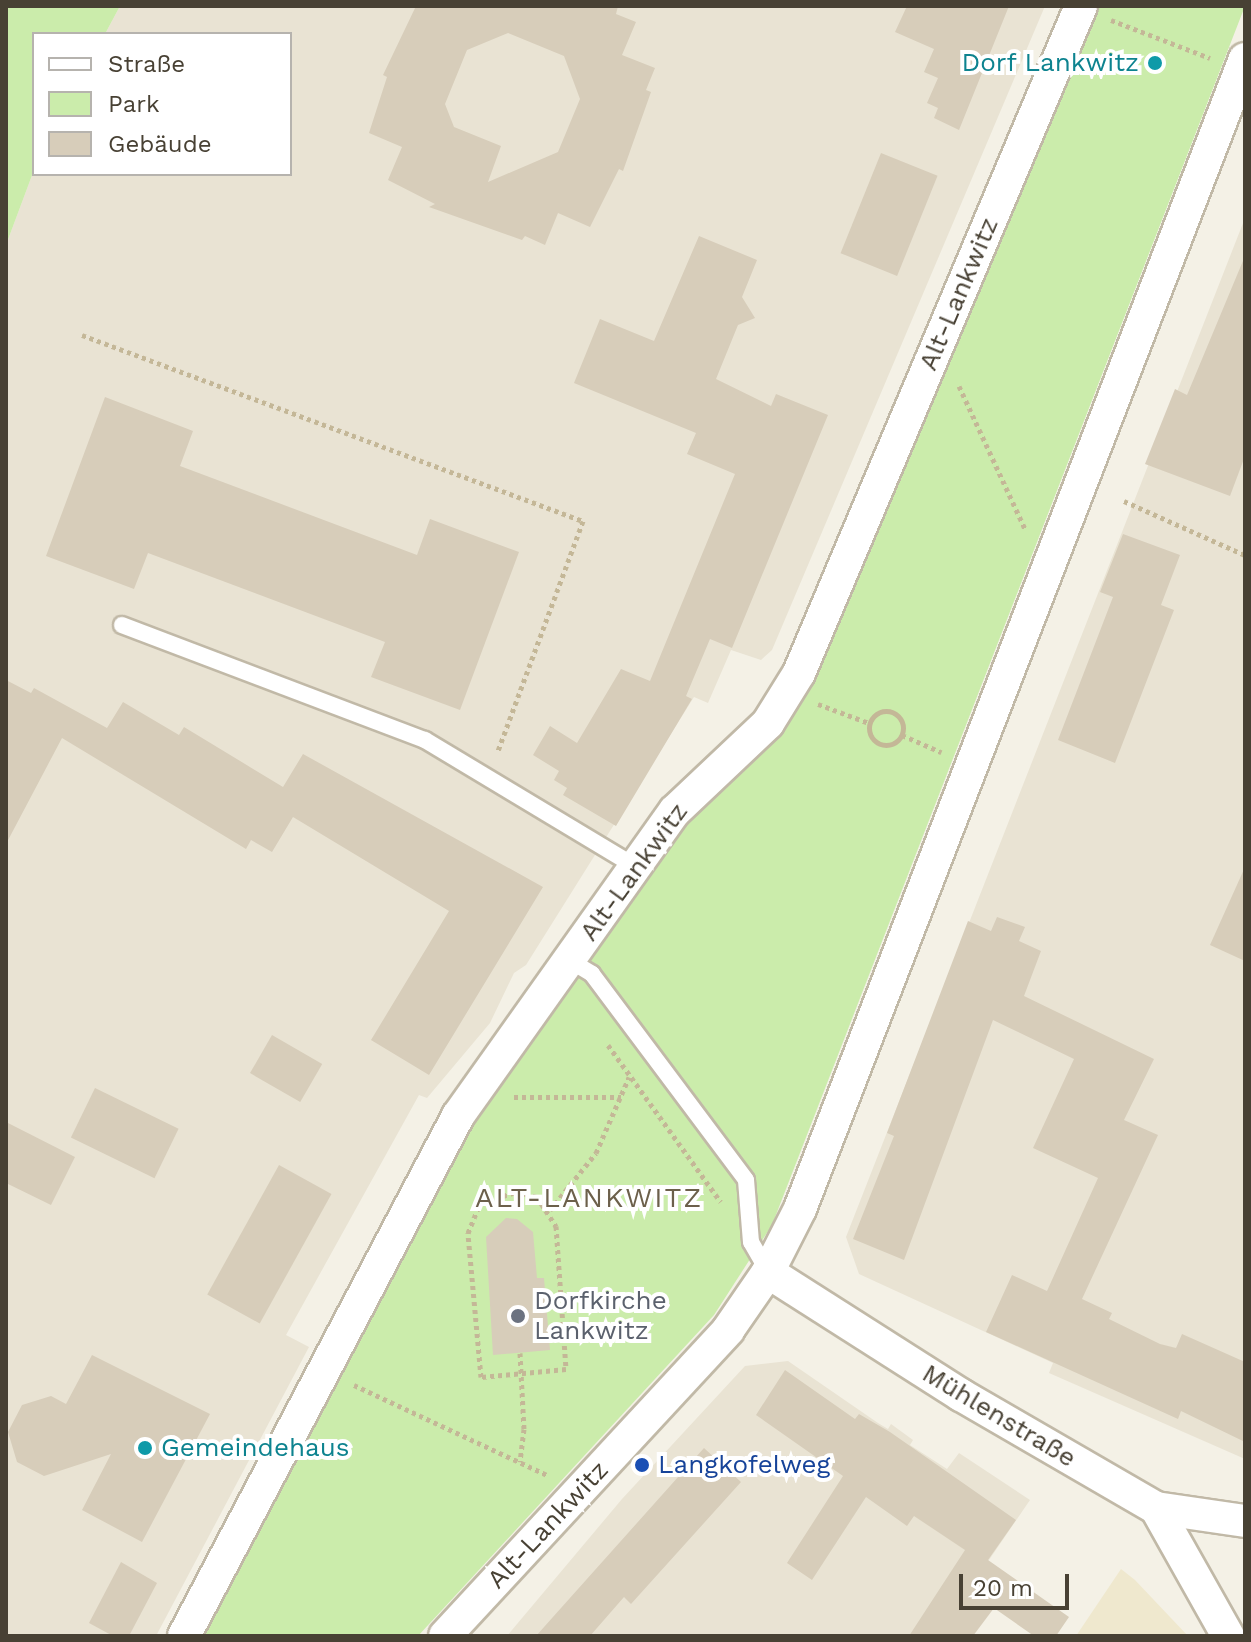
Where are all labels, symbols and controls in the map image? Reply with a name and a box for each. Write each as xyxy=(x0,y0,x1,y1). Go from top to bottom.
legend xyxy=(32,32,292,176)
place label: Dorf Lankwitz xyxy=(960,47,1139,79)
text: Straße xyxy=(108,50,185,78)
marker: Dorf Lankwitz xyxy=(1146,54,1164,72)
text: Park xyxy=(108,90,160,118)
text: Gebäude xyxy=(108,130,212,158)
street label: Alt-Lankwitz xyxy=(913,213,1005,375)
street label: Alt-Lankwitz xyxy=(573,797,695,947)
district label: ALT-LANKWITZ xyxy=(475,1181,703,1215)
place label: Dorfkirche Lankwitz xyxy=(534,1285,667,1346)
marker: Dorfkirche Lankwitz xyxy=(509,1307,527,1325)
street label: Mühlenstraße xyxy=(916,1358,1082,1474)
place label: Gemeindehaus xyxy=(161,1432,349,1464)
marker: Gemeindehaus xyxy=(136,1439,154,1457)
place label: Langkofelweg xyxy=(658,1449,830,1481)
street label: Alt-Lankwitz xyxy=(481,1455,615,1595)
marker: Langkofelweg xyxy=(633,1456,651,1474)
scale bar xyxy=(963,1558,1073,1608)
text: 20 m xyxy=(973,1574,1033,1602)

